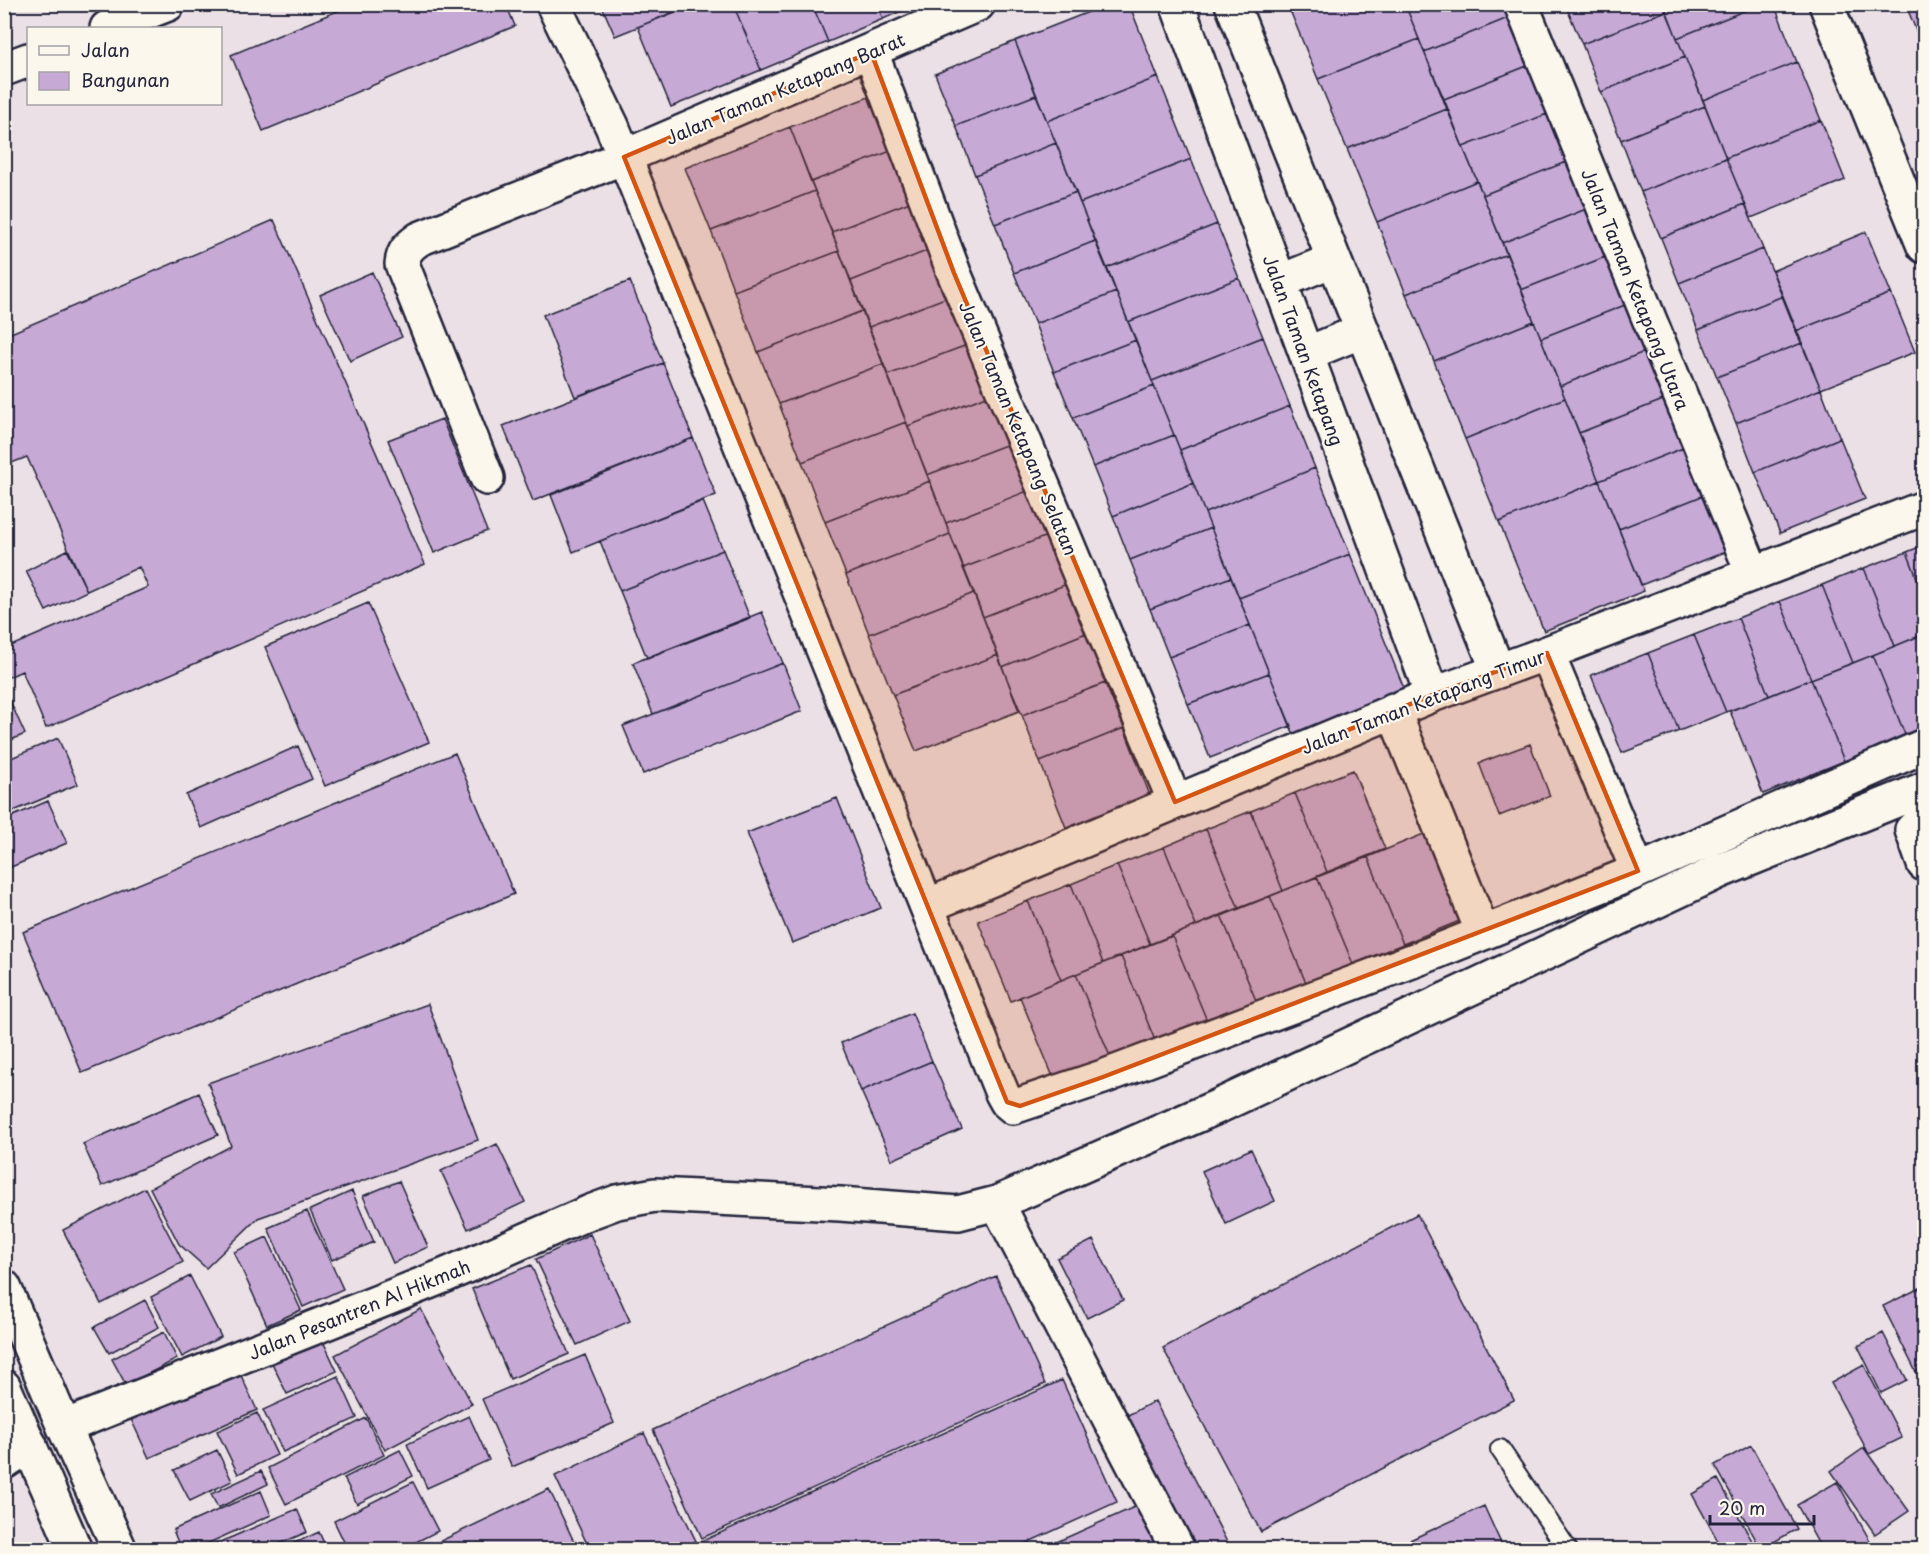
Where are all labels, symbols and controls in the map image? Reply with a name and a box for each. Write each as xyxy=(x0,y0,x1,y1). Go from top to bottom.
street label: Jalan Taman Ketapang Barat xyxy=(661,25,909,151)
legend xyxy=(27,27,222,105)
text: Jalan xyxy=(81,36,130,63)
text: Bangunan xyxy=(81,66,170,93)
street label: Jalan Taman Ketapang Utara xyxy=(1575,164,1697,415)
street label: Jalan Taman Ketapang xyxy=(1257,251,1351,449)
street label: Jalan Taman Ketapang Selatan xyxy=(953,297,1085,559)
street label: Jalan Taman Ketapang Timur xyxy=(1297,642,1550,760)
street label: Jalan Pesantren Al Hikmah xyxy=(244,1252,474,1366)
scale bar xyxy=(1710,1488,1814,1526)
text: 20 m xyxy=(1719,1494,1765,1521)

